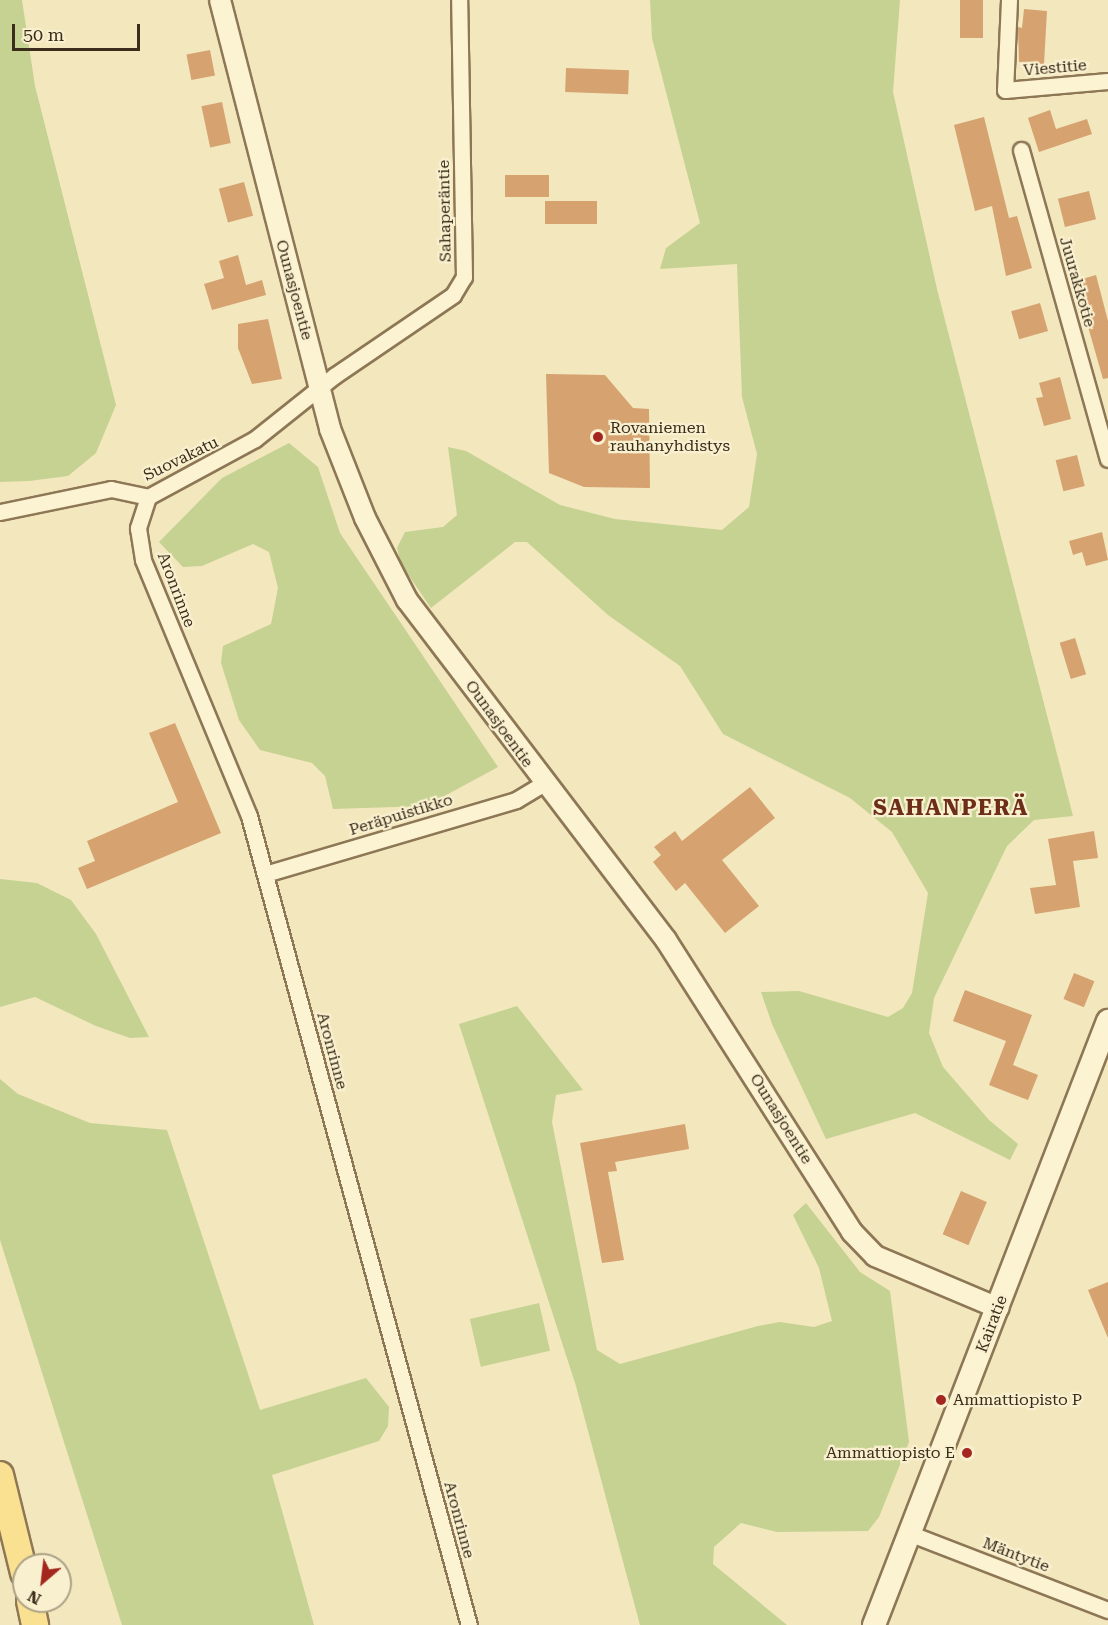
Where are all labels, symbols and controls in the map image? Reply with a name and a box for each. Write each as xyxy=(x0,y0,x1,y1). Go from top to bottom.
scale bar xyxy=(15,12,142,50)
text: 50 m xyxy=(23,24,64,45)
street label: Viestitie xyxy=(1022,56,1088,80)
street label: Sahaperäntie xyxy=(435,160,455,262)
street label: Juurakkotie xyxy=(1055,235,1099,329)
street label: Ounasjoentie xyxy=(271,238,317,342)
place label: Rovaniemen rauhanyhdistys xyxy=(610,418,730,456)
marker: Rovaniemen rauhanyhdistys xyxy=(591,430,605,444)
street label: Suovakatu xyxy=(140,433,222,485)
street label: Aronrinne xyxy=(153,550,199,630)
street label: Ounasjoentie xyxy=(461,677,537,771)
street label: Peräpuistikko xyxy=(347,790,455,840)
district label: SAHANPERÄ xyxy=(873,795,1029,821)
street label: Aronrinne xyxy=(313,1010,351,1092)
street label: Ounasjoentie xyxy=(746,1070,816,1168)
street label: Kairatie xyxy=(972,1293,1012,1355)
place label: Ammattiopisto P xyxy=(953,1390,1082,1410)
marker: Ammattiopisto P xyxy=(934,1393,948,1407)
place label: Ammattiopisto E xyxy=(826,1443,955,1463)
marker: Ammattiopisto E xyxy=(960,1446,974,1460)
street label: Aronrinne xyxy=(440,1479,478,1561)
street label: Mäntytie xyxy=(980,1533,1052,1577)
north arrow xyxy=(12,1553,72,1613)
text: N xyxy=(24,1586,44,1609)

